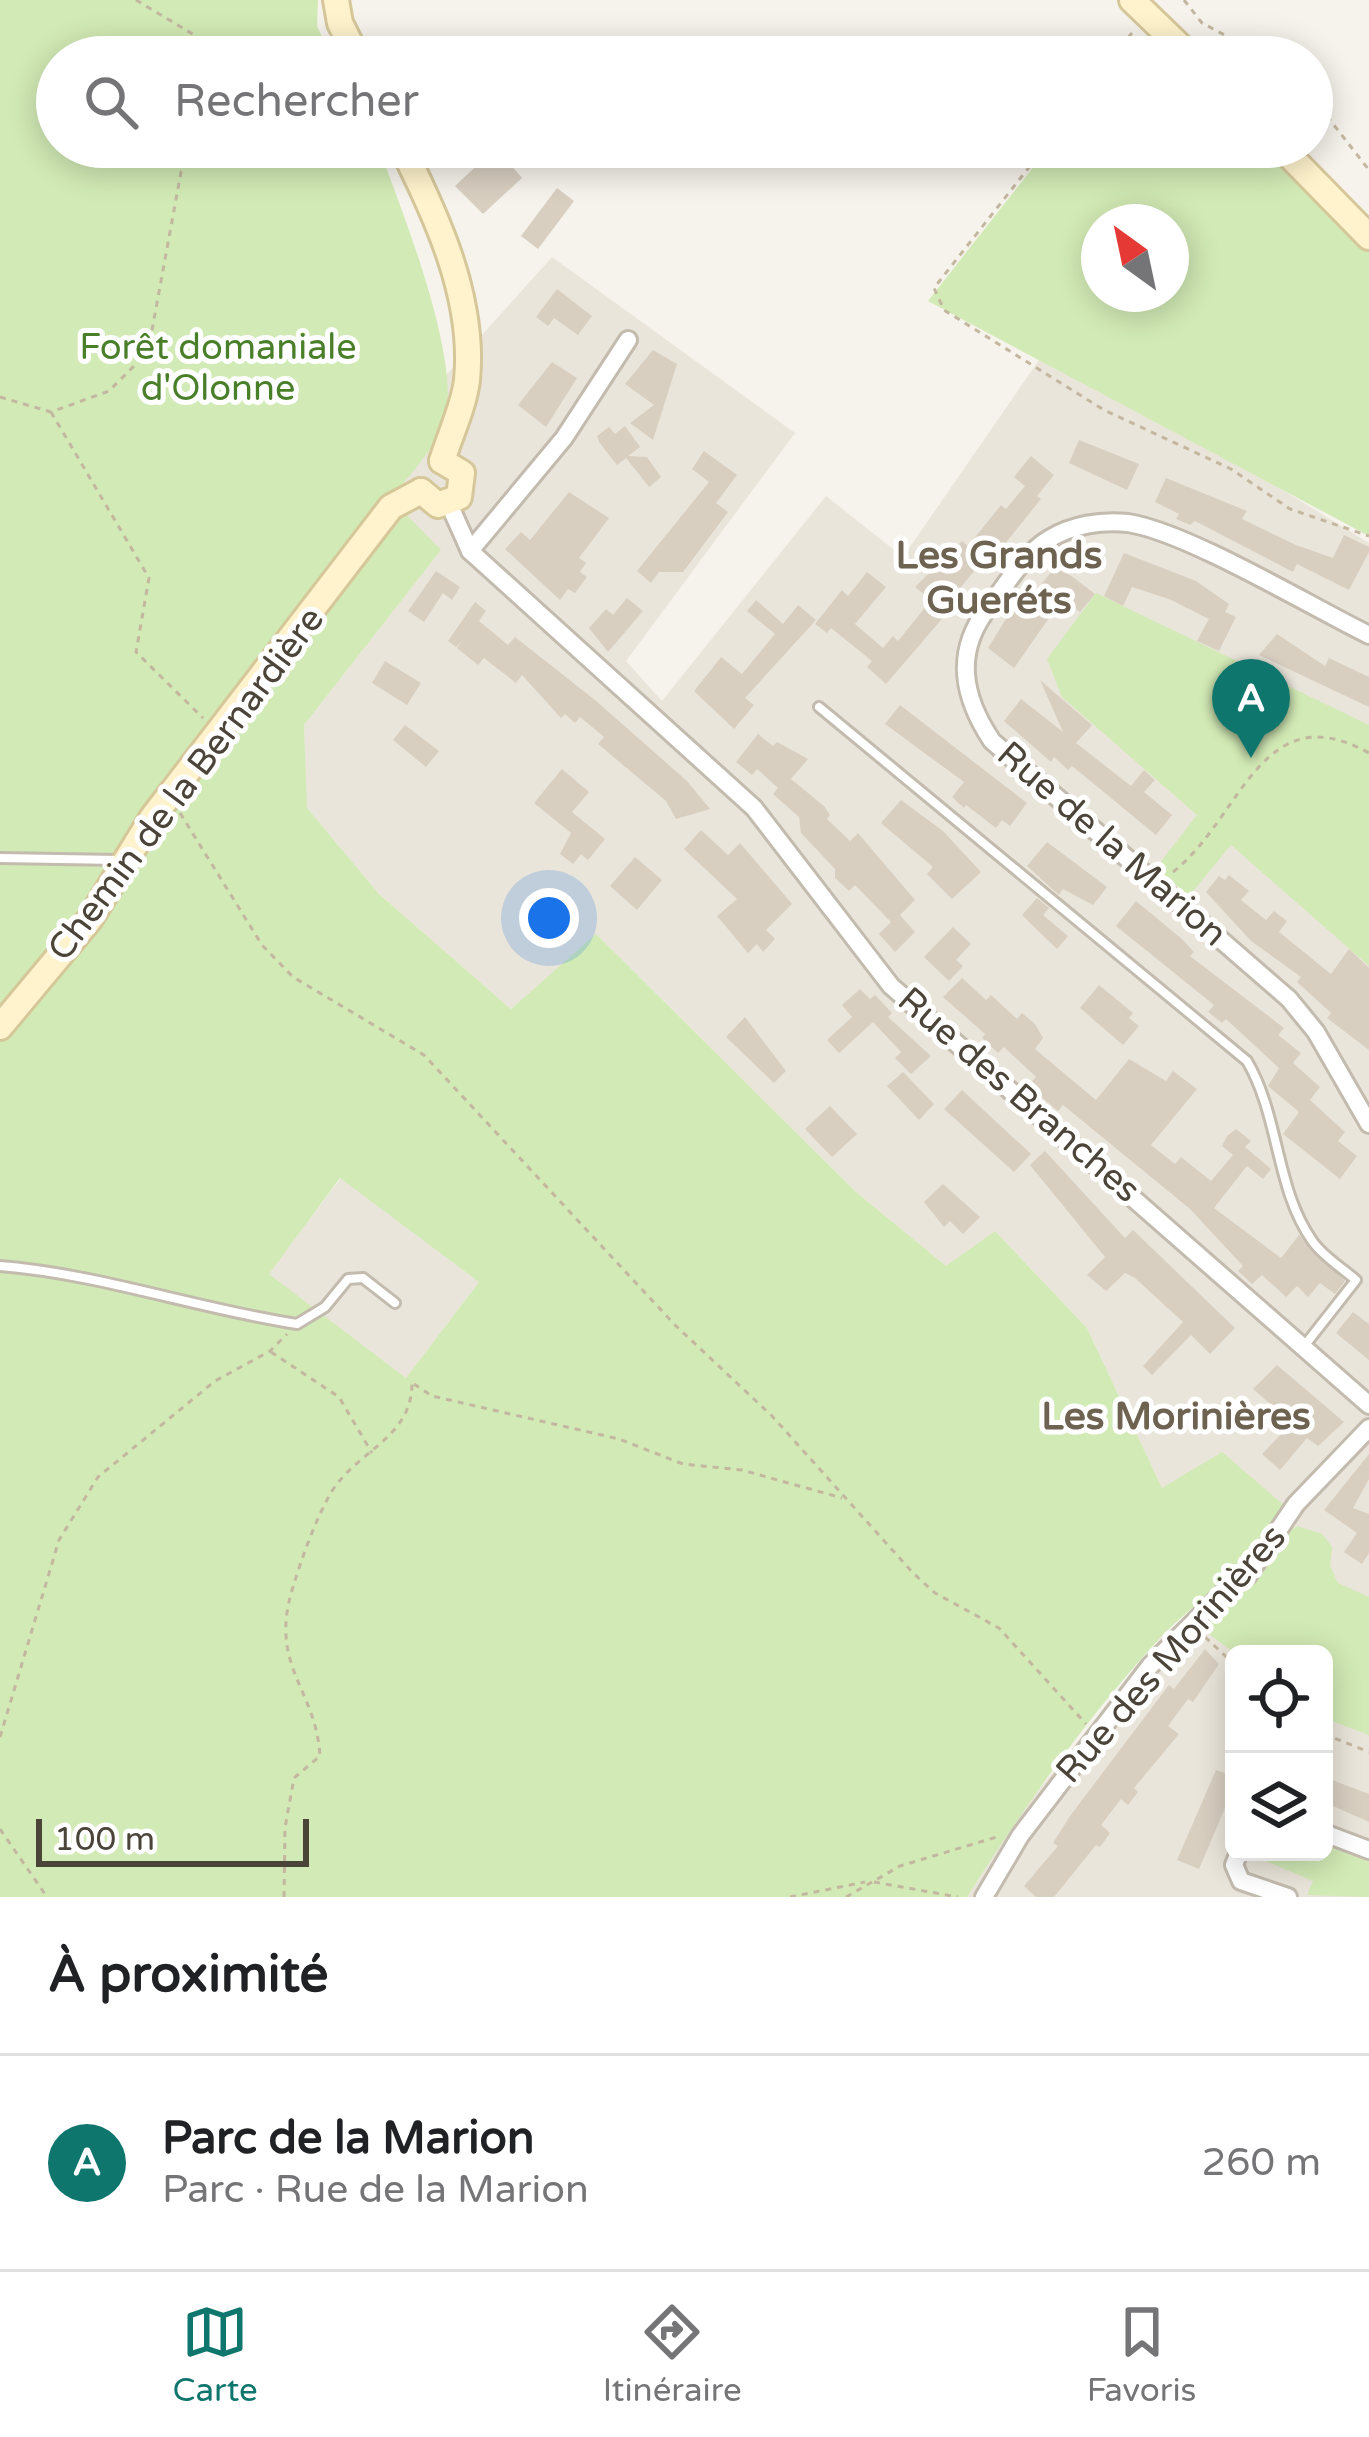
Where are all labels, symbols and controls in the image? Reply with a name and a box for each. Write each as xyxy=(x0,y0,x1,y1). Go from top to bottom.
search box xyxy=(36,36,1333,168)
icon: search xyxy=(78,69,144,135)
text: Rechercher xyxy=(174,75,419,129)
north arrow xyxy=(1081,204,1189,312)
park label: Forêt domaniale d'Olonne xyxy=(79,326,357,410)
district label: Les Grands Gueréts xyxy=(896,532,1102,624)
street label: Chemin de la Bernardière xyxy=(39,599,333,969)
pin: A xyxy=(1212,659,1290,758)
street label: Rue de la Marion xyxy=(989,733,1235,955)
your location xyxy=(519,888,579,948)
street label: Rue des Branches xyxy=(889,978,1149,1212)
district label: Les Morinières xyxy=(1041,1393,1311,1440)
street label: Rue des Morinières xyxy=(1047,1516,1295,1792)
map controls xyxy=(1225,1645,1333,1861)
button: locate xyxy=(1225,1645,1333,1753)
button: layers xyxy=(1225,1753,1333,1861)
scale bar xyxy=(36,1813,309,1866)
text: 100 m xyxy=(54,1820,155,1859)
text: À proximité xyxy=(48,1944,328,2006)
text: Parc de la Marion xyxy=(162,2112,534,2166)
text: A xyxy=(72,2139,102,2186)
text: 260 m xyxy=(1202,2139,1321,2186)
text: Parc · Rue de la Marion xyxy=(162,2166,589,2213)
tab: Carte xyxy=(173,2299,258,2410)
tab: Itinéraire xyxy=(603,2299,742,2410)
tab: Favoris xyxy=(1087,2299,1196,2410)

